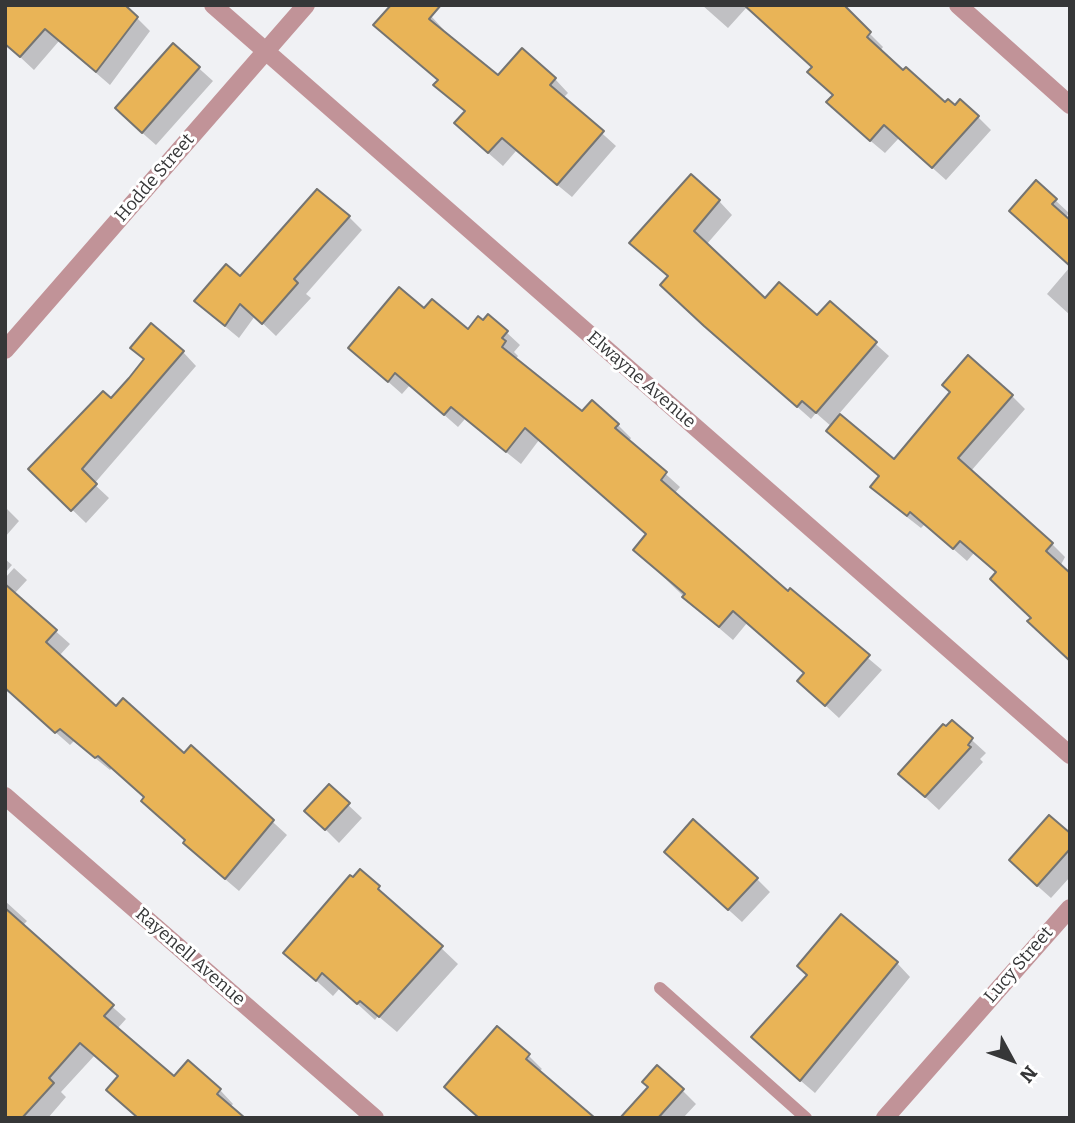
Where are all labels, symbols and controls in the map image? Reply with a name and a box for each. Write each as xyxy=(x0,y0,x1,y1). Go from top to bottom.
street label: Hodde Street xyxy=(111,129,199,227)
street label: Elwayne Avenue xyxy=(582,327,700,433)
street label: Rayenell Avenue xyxy=(131,903,249,1011)
street label: Lucy Street xyxy=(980,923,1058,1007)
north arrow xyxy=(977,1025,1047,1095)
text: N xyxy=(1015,1061,1042,1087)

